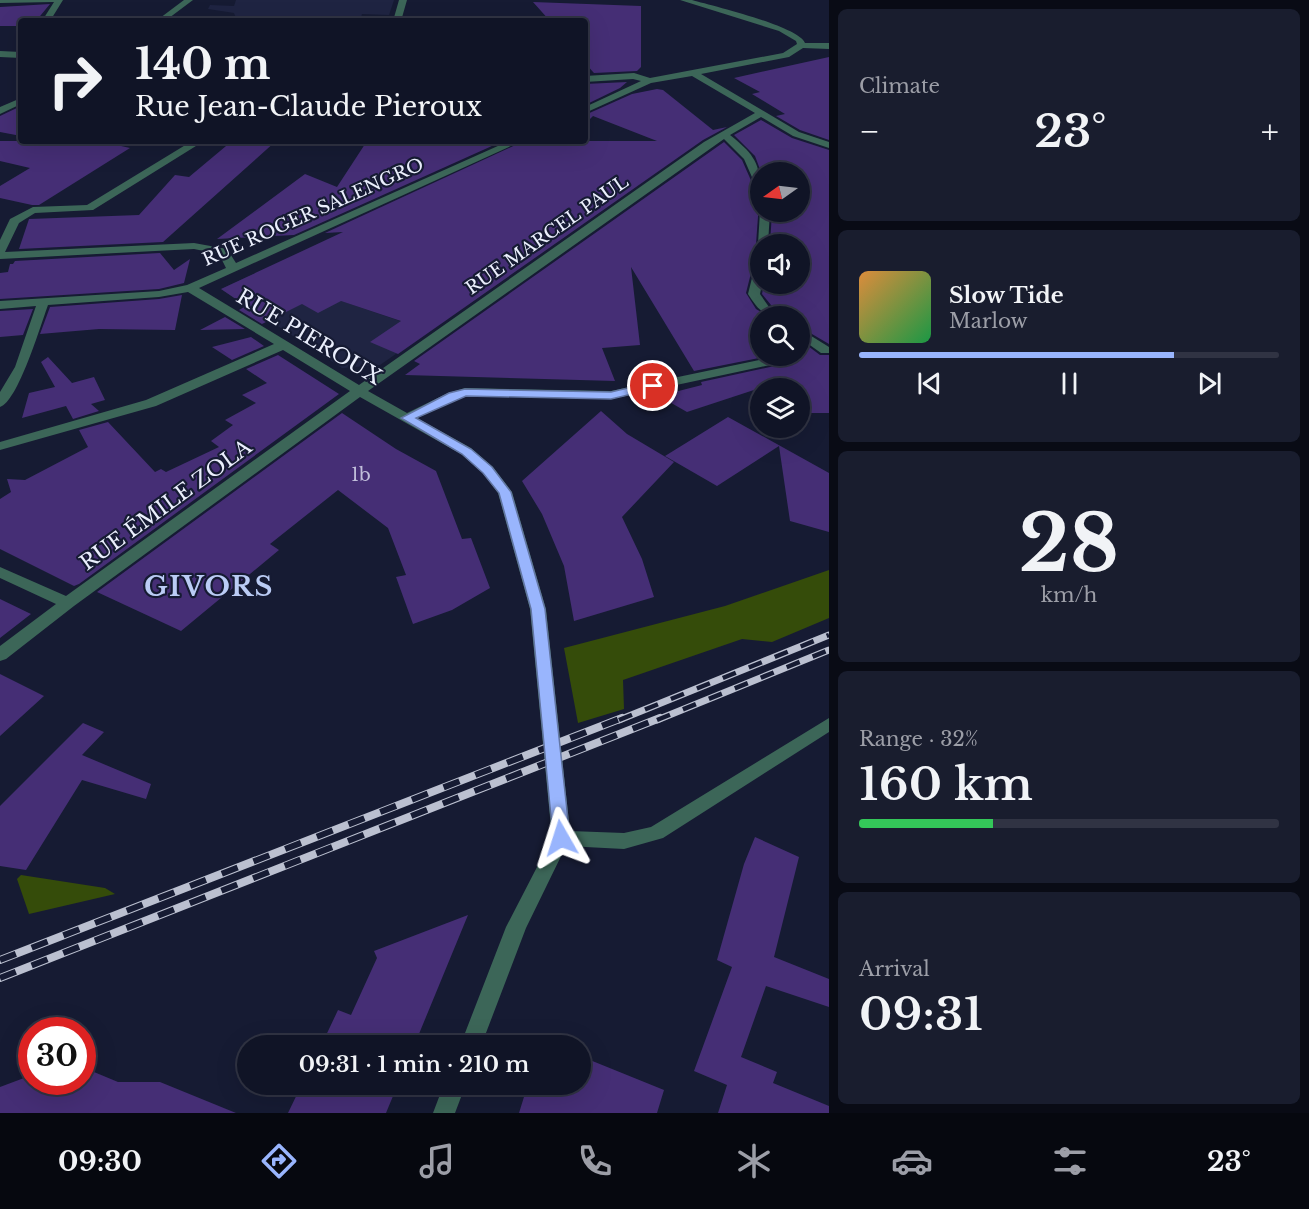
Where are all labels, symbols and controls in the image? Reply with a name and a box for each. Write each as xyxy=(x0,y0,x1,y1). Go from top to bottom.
text: 140 m xyxy=(135,38,271,90)
icon: right xyxy=(36,42,114,120)
text: Climate xyxy=(859,74,940,98)
text: Rue Jean-Claude Pieroux xyxy=(135,90,482,123)
text: 23° xyxy=(1034,103,1107,159)
text: − xyxy=(859,111,880,152)
text: + xyxy=(1261,111,1279,152)
street label: RUE ROGER SALENGRO xyxy=(199,153,427,271)
north arrow xyxy=(750,162,810,222)
map controls xyxy=(750,162,810,438)
street label: RUE MARCEL PAUL xyxy=(462,171,632,299)
button: sound xyxy=(750,234,810,294)
text: Slow Tide xyxy=(949,282,1064,309)
street label: RUE PIEROUX xyxy=(232,283,387,391)
button: search xyxy=(750,306,810,366)
text: Marlow xyxy=(949,309,1028,333)
pin xyxy=(627,360,678,411)
icon: previous xyxy=(913,367,946,400)
icon: pause xyxy=(1053,367,1086,400)
icon: next xyxy=(1193,367,1226,400)
icon: arrive xyxy=(636,369,669,402)
button: layers xyxy=(750,378,810,438)
street label: RUE ÉMILE ZOLA xyxy=(75,433,258,576)
house number: 1b xyxy=(351,464,371,486)
text: 28 xyxy=(1019,495,1119,592)
district label: GIVORS xyxy=(144,570,274,603)
text: km/h xyxy=(1041,583,1097,607)
text: Range · 32% xyxy=(859,727,978,751)
text: 160 km xyxy=(859,756,1033,812)
position arrow xyxy=(529,806,593,870)
text: Arrival xyxy=(859,957,930,981)
text: 09:31 xyxy=(859,986,983,1042)
speed limit sign: 30 xyxy=(18,1017,96,1095)
text: 09:31 · 1 min · 210 m xyxy=(299,1051,529,1078)
icon: directions xyxy=(258,1140,300,1182)
icon: music xyxy=(416,1140,458,1182)
icon: phone xyxy=(574,1140,616,1182)
icon: climate xyxy=(733,1140,775,1182)
icon: car xyxy=(891,1140,933,1182)
icon: filters xyxy=(1049,1140,1091,1182)
text: 09:30 xyxy=(58,1145,142,1178)
text: 23° xyxy=(1207,1145,1251,1178)

